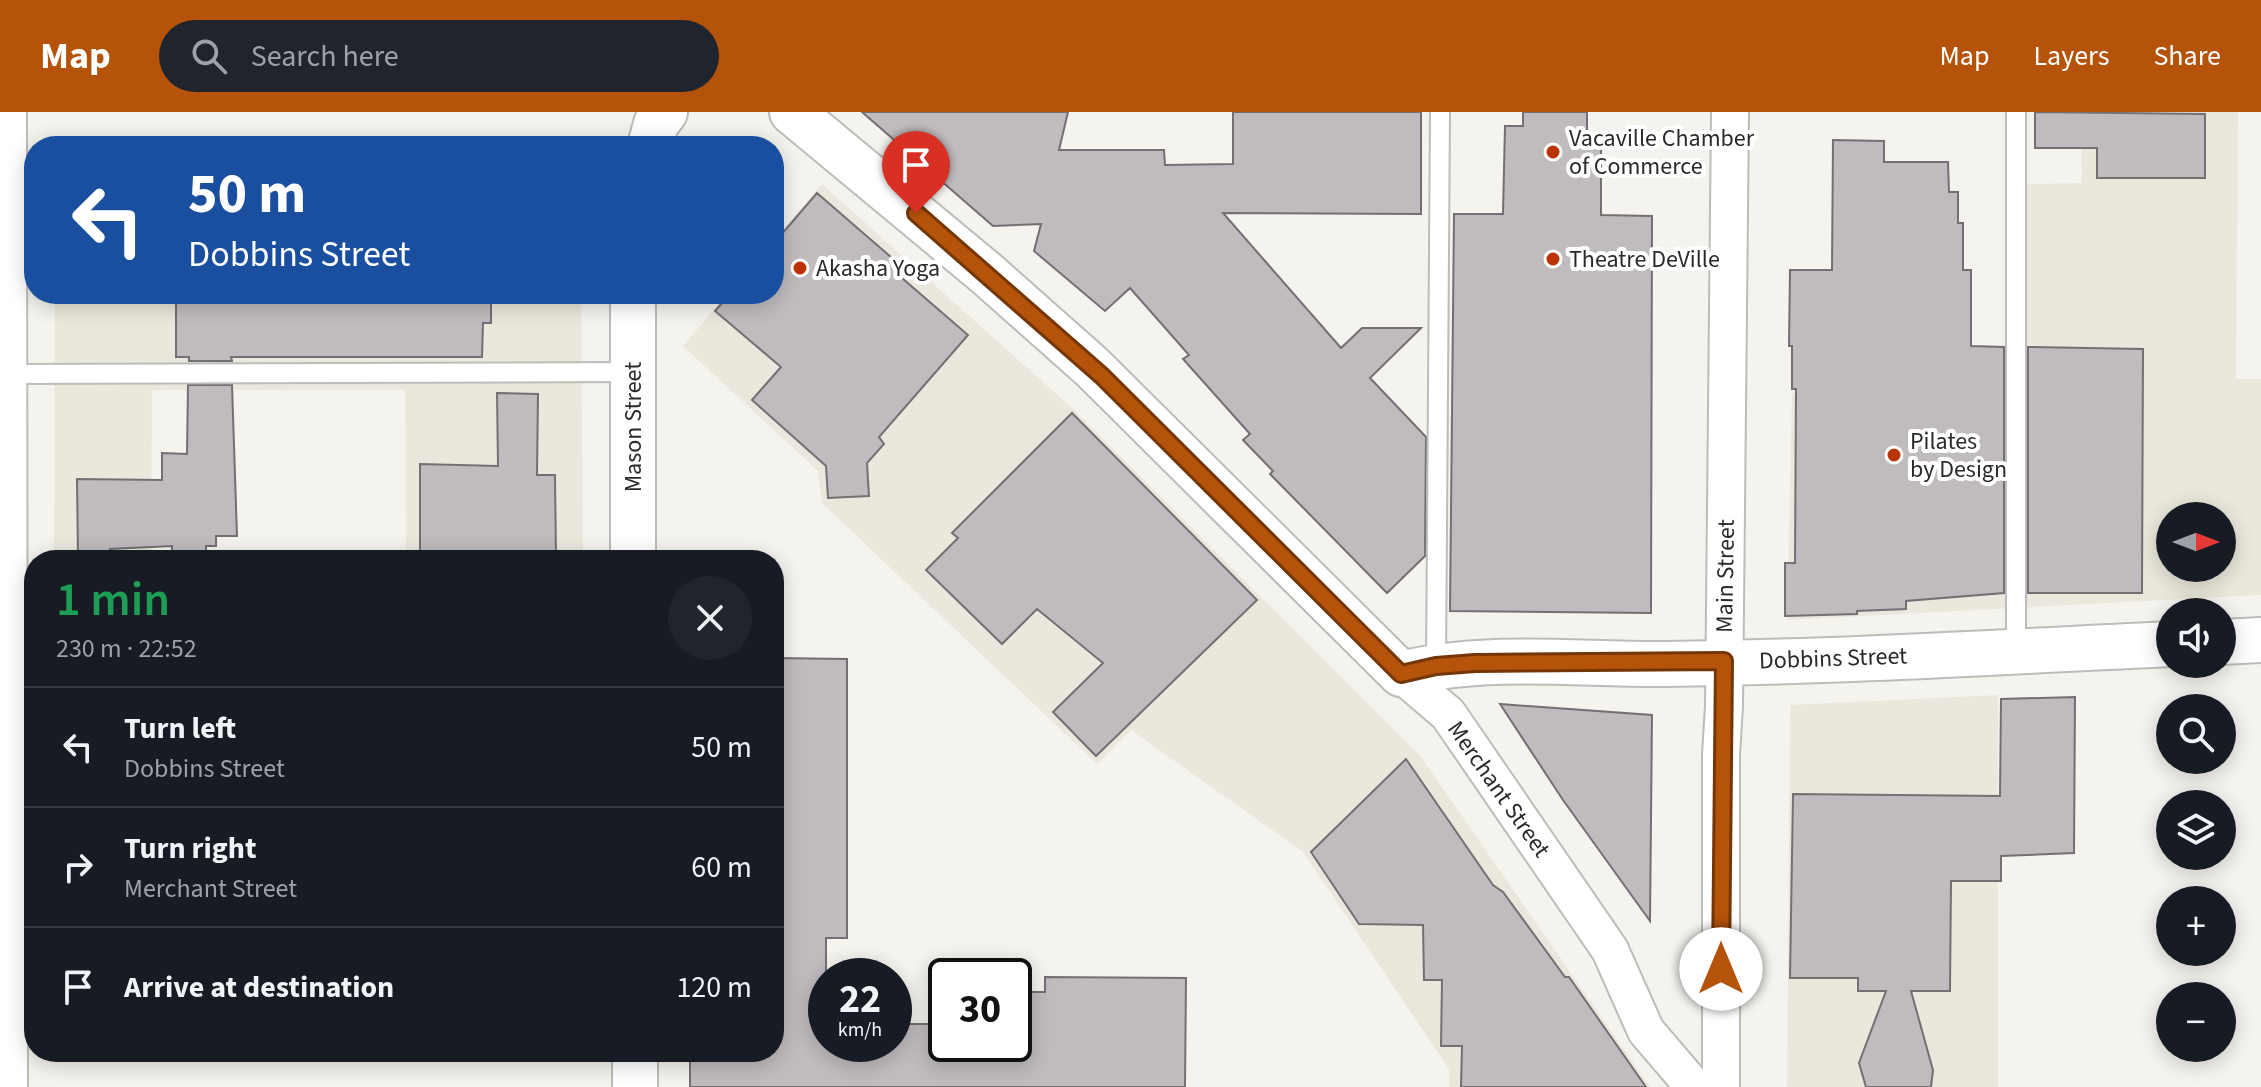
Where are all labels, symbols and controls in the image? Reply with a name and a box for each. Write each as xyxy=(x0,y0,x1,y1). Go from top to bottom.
search box xyxy=(159,20,719,92)
text: Map xyxy=(40,29,111,83)
icon: search xyxy=(187,34,231,78)
text: Search here xyxy=(251,35,399,78)
text: Map xyxy=(1939,36,1989,76)
text: Layers xyxy=(2033,36,2109,76)
text: Share xyxy=(2153,36,2221,76)
place label: Vacaville Chamber of Commerce xyxy=(1569,121,1755,184)
pin xyxy=(882,131,950,213)
icon: arrive xyxy=(894,143,938,187)
marker: Vacaville Chamber of Commerce xyxy=(1544,143,1562,161)
text: 50 m xyxy=(188,155,306,234)
icon: left xyxy=(56,168,160,272)
text: Dobbins Street xyxy=(188,229,411,280)
place label: Theatre DeVille xyxy=(1569,242,1720,277)
marker: Theatre DeVille xyxy=(1544,250,1562,268)
place label: Akasha Yoga xyxy=(816,251,940,286)
marker: Akasha Yoga xyxy=(791,259,809,277)
street label: Mason Street xyxy=(616,362,651,492)
place label: Pilates by Design xyxy=(1910,424,2007,487)
marker: Pilates by Design xyxy=(1885,446,1903,464)
north arrow xyxy=(2156,502,2236,582)
map controls xyxy=(2156,502,2236,1062)
street label: Main Street xyxy=(1707,519,1744,633)
text: 1 min xyxy=(56,566,170,634)
button: close xyxy=(668,576,752,660)
button: sound xyxy=(2156,598,2236,678)
text: 230 m · 22:52 xyxy=(56,630,197,667)
street label: Dobbins Street xyxy=(1758,638,1908,679)
button: search xyxy=(2156,694,2236,774)
text: Turn left xyxy=(124,707,236,750)
street label: Merchant Street xyxy=(1438,714,1559,865)
icon: left xyxy=(56,725,100,769)
text: 50 m xyxy=(691,726,752,769)
text: Dobbins Street xyxy=(124,750,285,787)
button: layers xyxy=(2156,790,2236,870)
text: Turn right xyxy=(124,827,256,870)
icon: right xyxy=(56,845,100,889)
text: 60 m xyxy=(691,846,752,889)
text: Merchant Street xyxy=(124,870,297,907)
button: + xyxy=(2156,886,2236,966)
position arrow xyxy=(1679,927,1763,1011)
speed limit sign: 30 xyxy=(928,958,1032,1062)
icon: arrive xyxy=(56,965,100,1009)
text: Arrive at destination xyxy=(124,966,394,1009)
text: 120 m xyxy=(676,966,752,1009)
text: 22 xyxy=(839,971,881,1028)
button: − xyxy=(2156,982,2236,1062)
text: km/h xyxy=(838,1016,882,1044)

